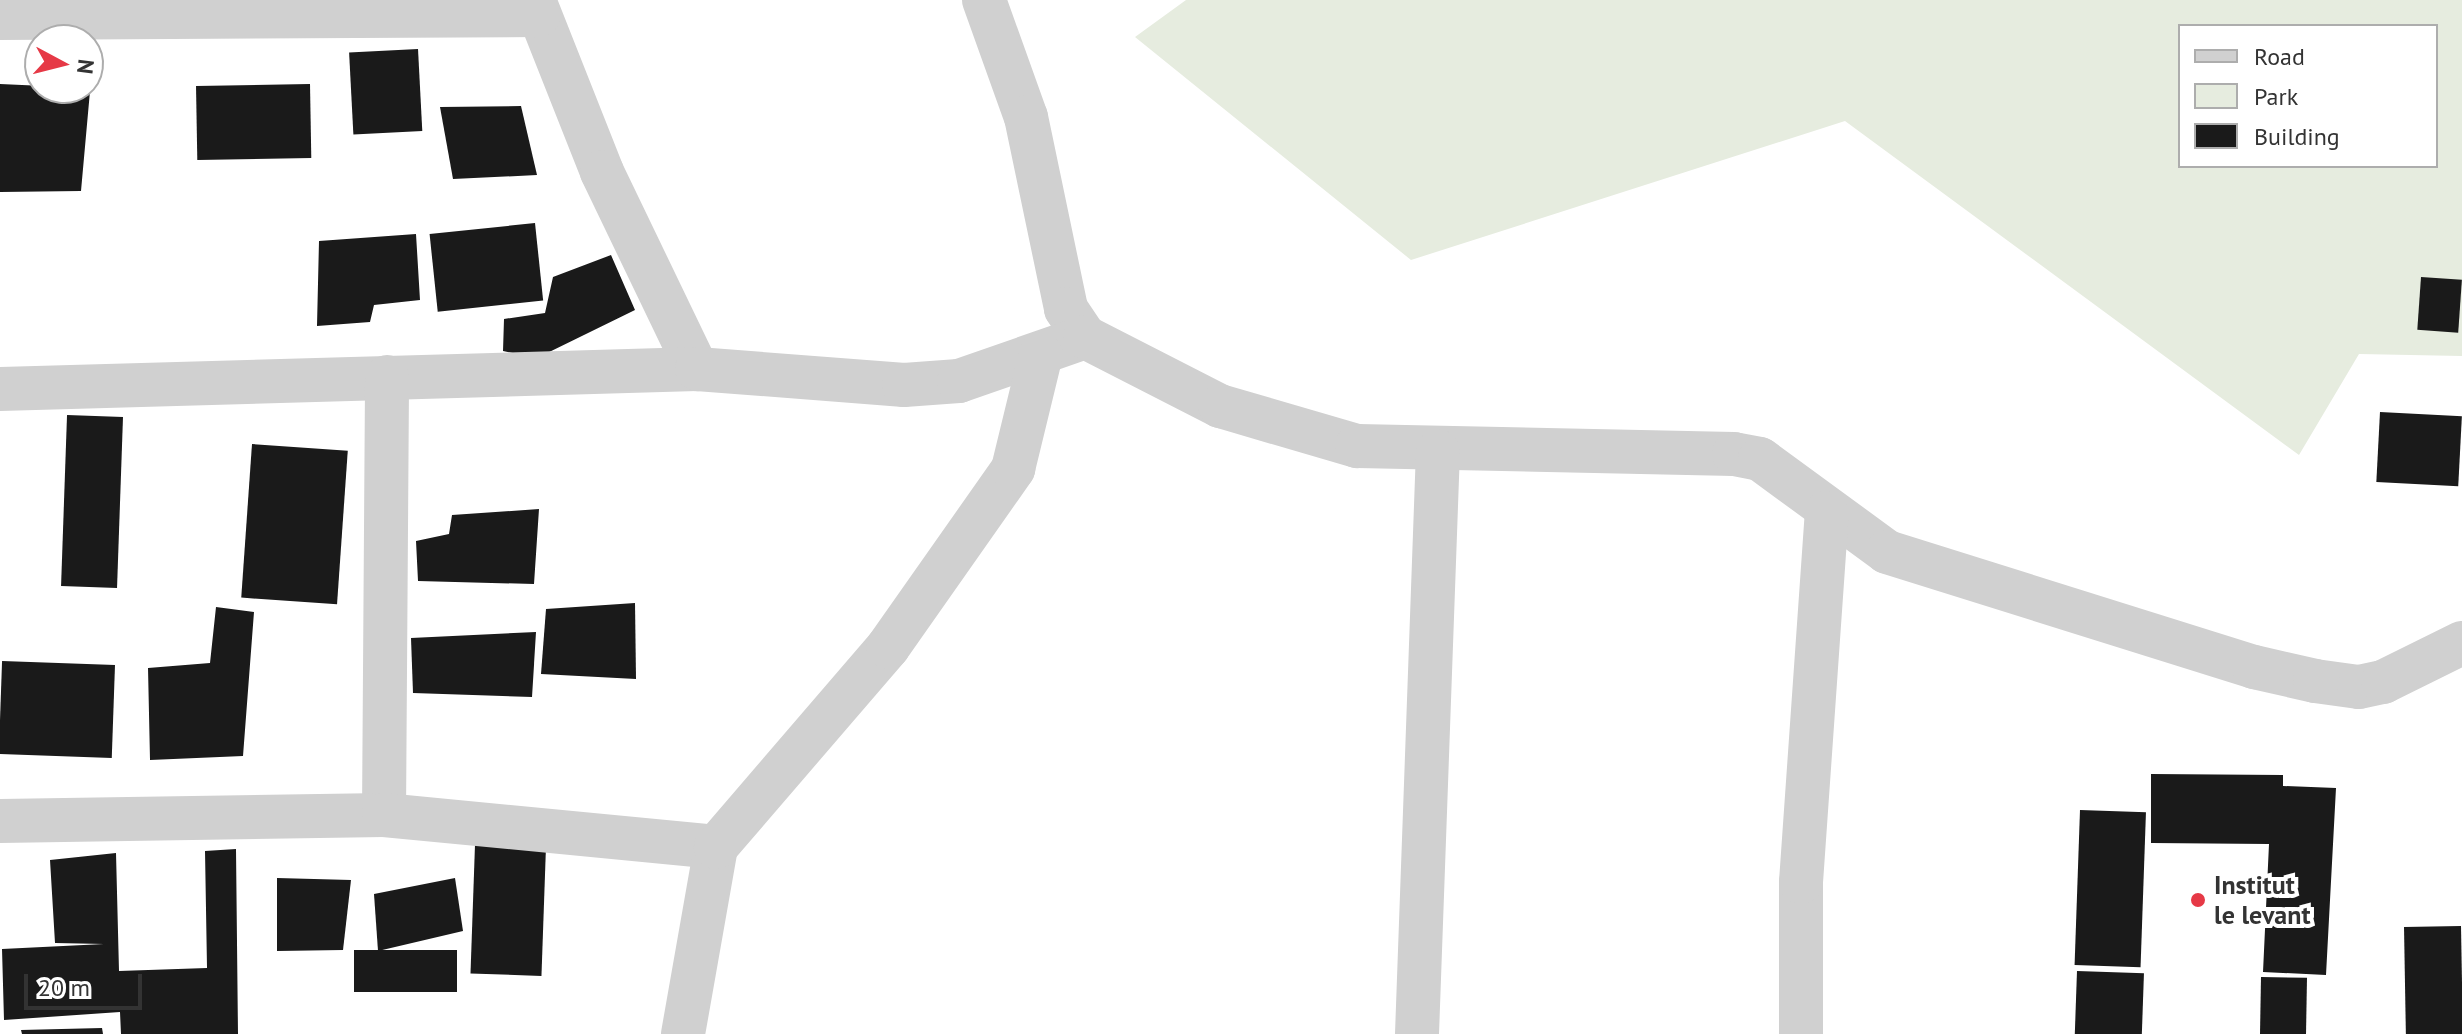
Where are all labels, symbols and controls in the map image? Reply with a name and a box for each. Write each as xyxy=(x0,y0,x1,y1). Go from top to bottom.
north arrow xyxy=(24,24,104,104)
legend xyxy=(2178,24,2438,168)
text: Road xyxy=(2254,41,2305,72)
text: N xyxy=(71,58,101,76)
text: Park xyxy=(2254,81,2298,112)
text: Building xyxy=(2254,121,2340,152)
place label: Institut le levant xyxy=(2214,869,2310,930)
marker: Institut le levant xyxy=(2189,891,2207,909)
scale bar xyxy=(28,958,146,1008)
text: 20 m xyxy=(38,972,90,1003)

